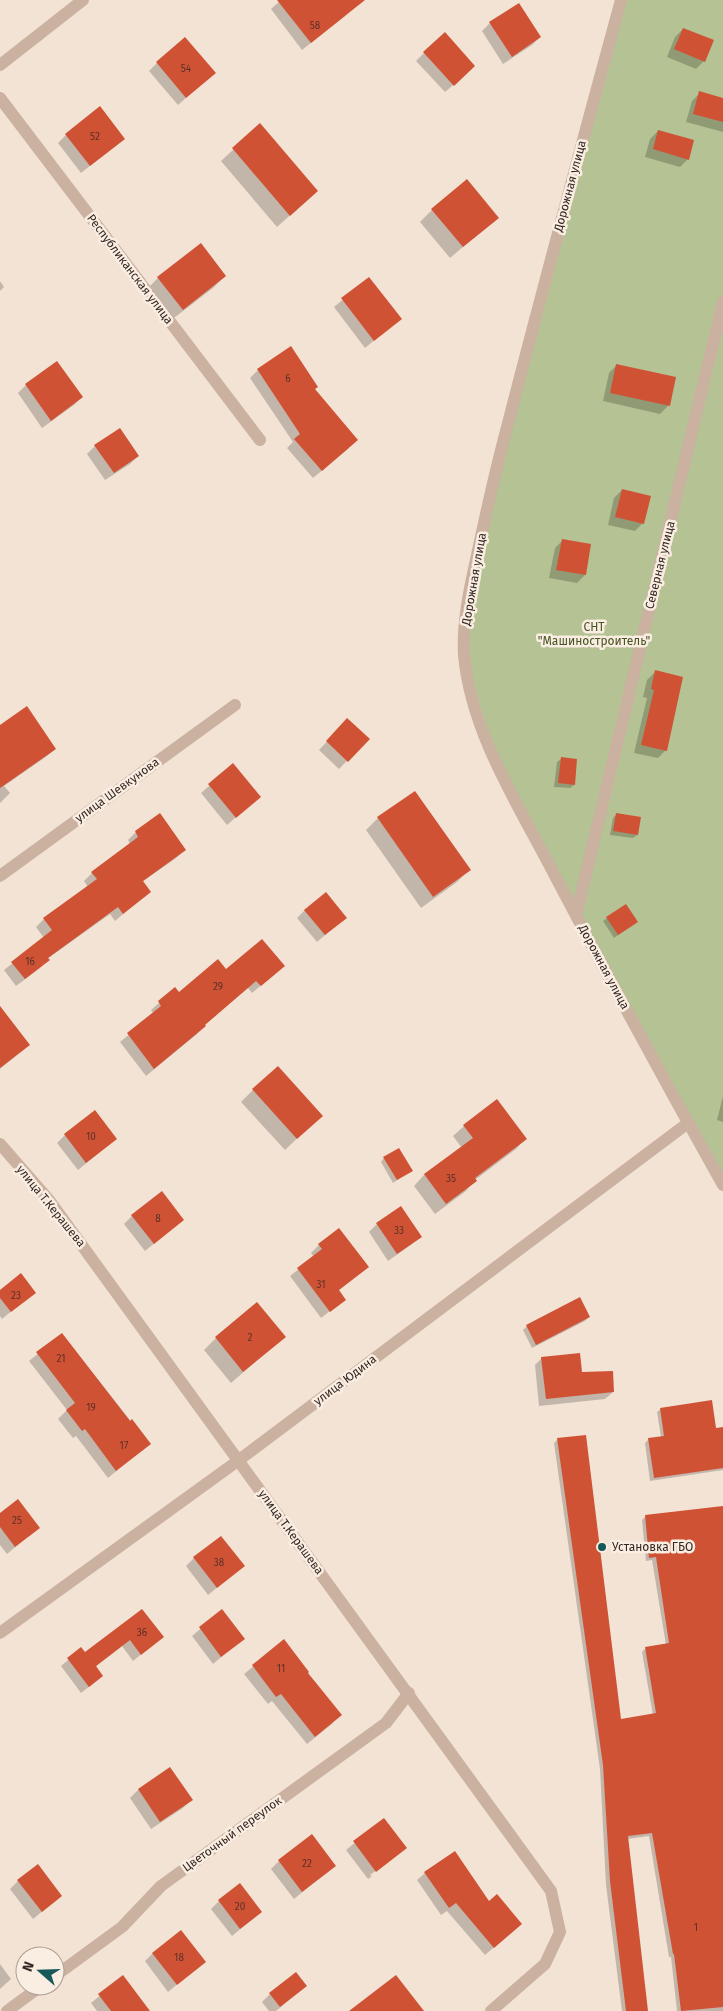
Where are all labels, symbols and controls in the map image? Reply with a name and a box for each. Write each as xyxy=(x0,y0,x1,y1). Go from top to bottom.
house number: 58 xyxy=(310,20,321,32)
house number: 54 xyxy=(181,63,192,75)
house number: 52 xyxy=(90,131,100,143)
street label: Дорожная улица xyxy=(551,139,589,234)
street label: Республиканская улица xyxy=(84,211,176,327)
house number: 6 xyxy=(285,373,291,385)
street label: Северная улица xyxy=(642,520,678,610)
street label: Дорожная улица xyxy=(459,532,489,627)
park label: СНТ "Машиностроитель" xyxy=(538,620,650,648)
street label: улица Шевкунова xyxy=(72,755,162,825)
street label: Дорожная улица xyxy=(575,921,632,1012)
house number: 16 xyxy=(25,956,35,968)
house number: 29 xyxy=(213,981,223,993)
house number: 10 xyxy=(86,1131,96,1143)
street label: улица Т.Керашева xyxy=(14,1162,88,1250)
house number: 35 xyxy=(446,1173,456,1185)
house number: 8 xyxy=(155,1213,161,1225)
house number: 33 xyxy=(394,1225,404,1237)
house number: 31 xyxy=(316,1279,326,1291)
house number: 23 xyxy=(11,1290,21,1302)
house number: 2 xyxy=(248,1332,253,1344)
street label: улица Юдина xyxy=(311,1352,379,1408)
house number: 21 xyxy=(56,1353,66,1365)
house number: 19 xyxy=(86,1402,96,1414)
house number: 17 xyxy=(120,1440,129,1452)
street label: улица Т.Керашева xyxy=(256,1487,326,1577)
house number: 25 xyxy=(12,1515,22,1527)
place label: Установка ГБО xyxy=(612,1540,693,1554)
marker: Установка ГБО xyxy=(596,1541,608,1553)
house number: 38 xyxy=(214,1557,225,1569)
house number: 36 xyxy=(137,1627,147,1639)
house number: 11 xyxy=(277,1663,285,1675)
street label: Цветочный переулок xyxy=(180,1793,285,1875)
house number: 22 xyxy=(302,1858,312,1870)
house number: 20 xyxy=(235,1901,246,1913)
house number: 1 xyxy=(694,1922,698,1934)
north arrow xyxy=(15,1946,65,1996)
house number: 18 xyxy=(174,1952,184,1964)
text: N xyxy=(19,1959,38,1974)

